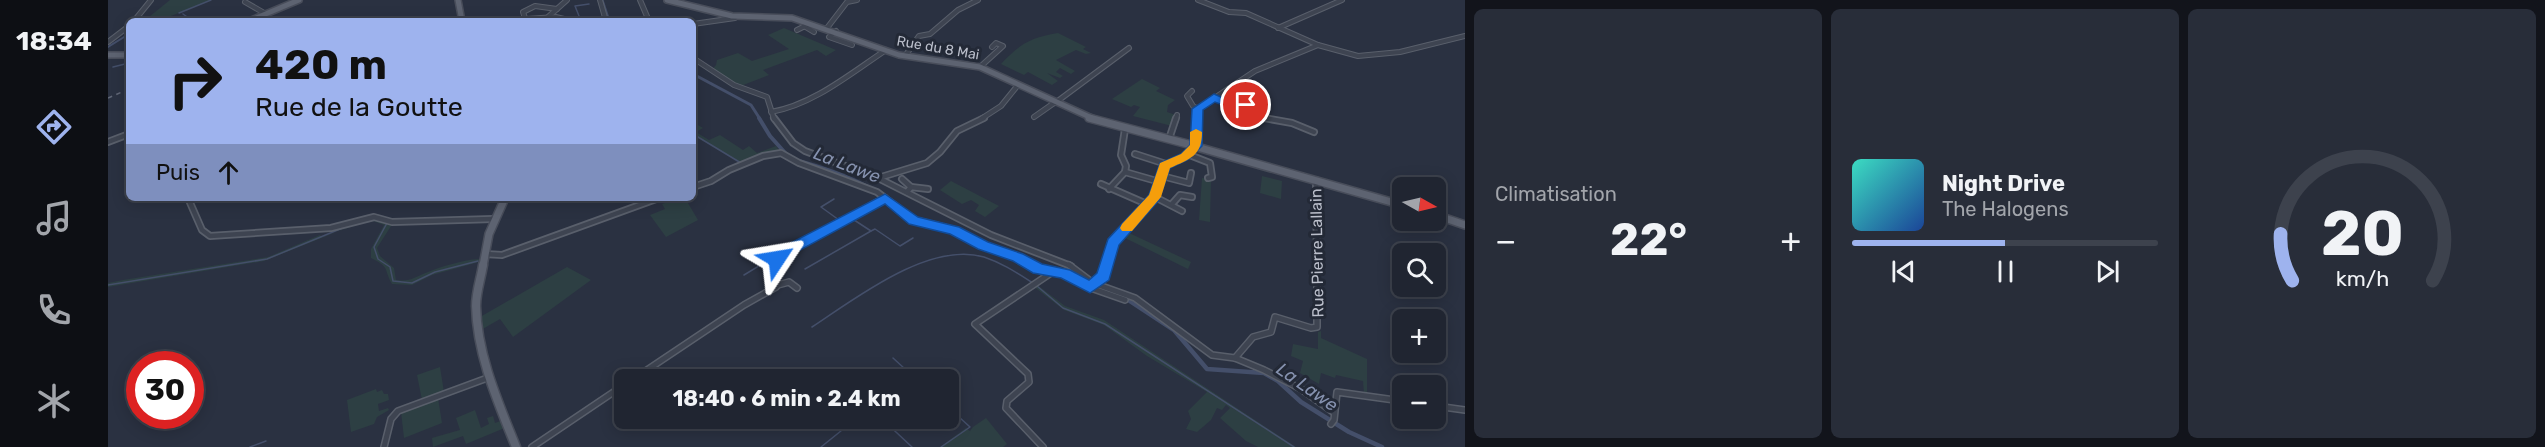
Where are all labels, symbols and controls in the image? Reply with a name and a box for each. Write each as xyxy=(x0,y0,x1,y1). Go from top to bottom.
text: 18:34 xyxy=(16,25,92,57)
street label: Rue du 8 Mai xyxy=(895,32,981,64)
text: 420 m xyxy=(255,40,387,90)
icon: right xyxy=(156,42,234,120)
pin xyxy=(1220,79,1271,130)
icon: arrive xyxy=(1229,88,1262,121)
text: Rue de la Goutte xyxy=(255,91,463,123)
icon: directions xyxy=(33,106,75,148)
water label: La Lawe xyxy=(810,142,884,188)
icon: ahead xyxy=(212,156,245,189)
text: Puis xyxy=(156,159,200,186)
text: Night Drive xyxy=(1942,170,2065,197)
north arrow xyxy=(1392,177,1446,231)
map controls xyxy=(1392,177,1446,429)
text: Climatisation xyxy=(1495,182,1617,206)
street label: Rue Pierre Lallain xyxy=(1306,188,1328,318)
icon: music xyxy=(33,197,75,239)
text: The Halogens xyxy=(1942,197,2069,221)
text: 20 xyxy=(2321,197,2403,271)
text: 22° xyxy=(1610,213,1687,266)
text: − xyxy=(1495,221,1516,260)
text: + xyxy=(1780,221,1801,260)
position arrow xyxy=(745,227,809,291)
button: search xyxy=(1392,243,1446,297)
icon: previous xyxy=(1887,255,1920,288)
icon: pause xyxy=(1989,255,2022,288)
icon: next xyxy=(2091,255,2124,288)
text: km/h xyxy=(2335,266,2389,291)
icon: phone xyxy=(33,289,75,331)
button: + xyxy=(1392,309,1446,363)
speed limit sign: 30 xyxy=(126,351,204,429)
water label: La Lawe xyxy=(1272,358,1342,416)
button: − xyxy=(1392,375,1446,429)
icon: climate xyxy=(33,380,75,422)
text: 18:40 · 6 min · 2.4 km xyxy=(672,385,901,412)

